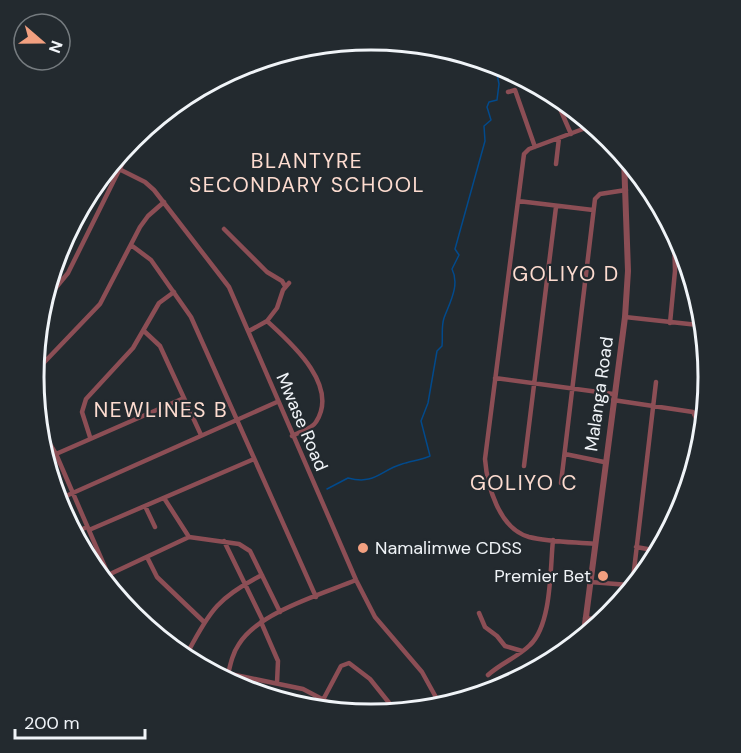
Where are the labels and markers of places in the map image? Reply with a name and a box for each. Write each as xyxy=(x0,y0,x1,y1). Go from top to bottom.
place label: Namalimwe CDSS xyxy=(375,536,522,560)
marker: Namalimwe CDSS xyxy=(356,541,370,555)
place label: Premier Bet xyxy=(494,564,591,588)
marker: Premier Bet xyxy=(596,569,610,583)

